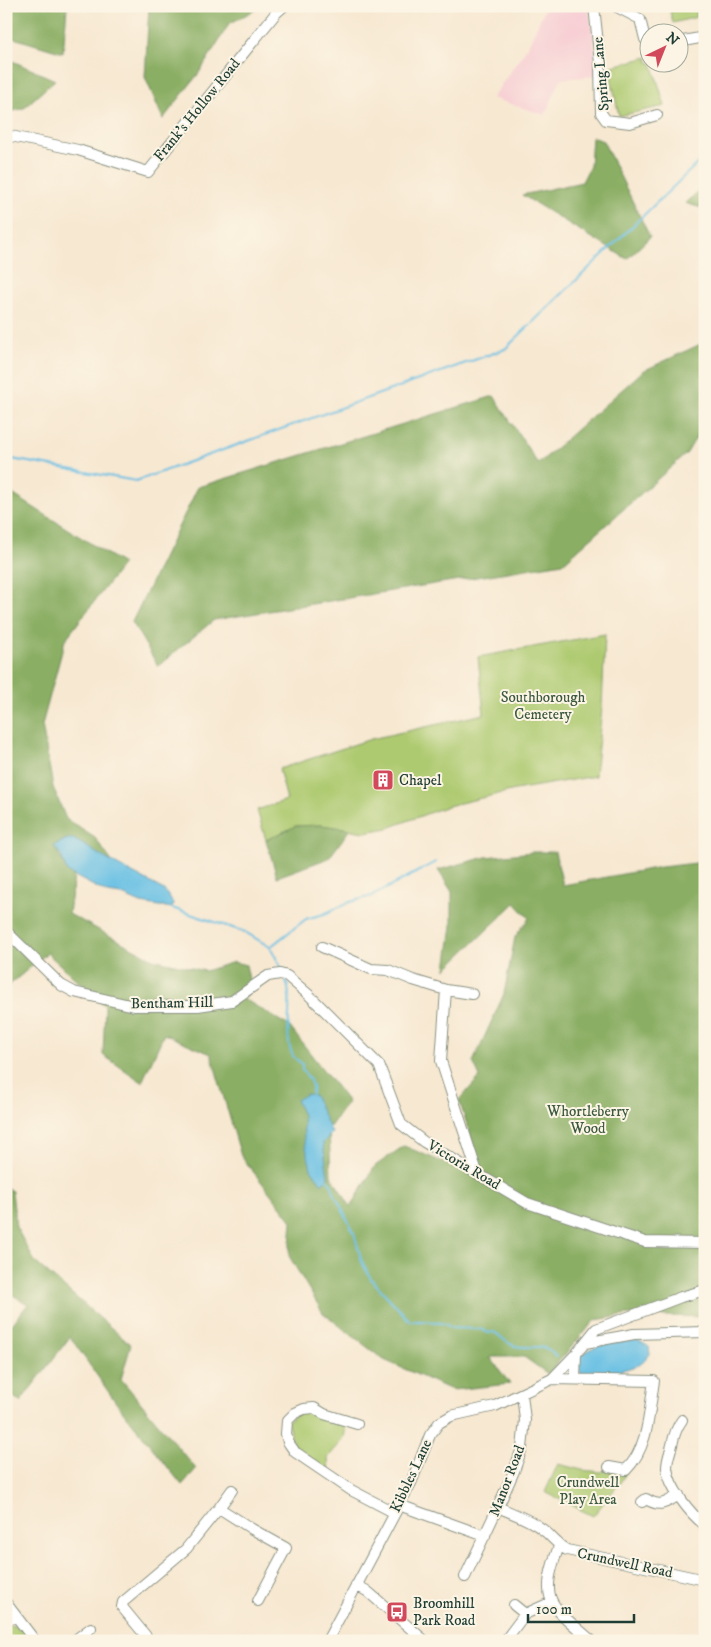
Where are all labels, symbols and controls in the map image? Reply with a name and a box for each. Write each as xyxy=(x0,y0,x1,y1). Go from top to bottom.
north arrow xyxy=(638,22,688,72)
text: N xyxy=(662,29,683,50)
street label: Spring Lane xyxy=(588,36,614,112)
street label: Frank's Hollow Road xyxy=(150,54,245,165)
park label: Southborough Cemetery xyxy=(501,688,585,724)
building icon: Chapel xyxy=(371,768,395,792)
place label: Chapel xyxy=(399,771,442,790)
street label: Bentham Hill xyxy=(131,993,214,1013)
park label: Whortleberry Wood xyxy=(546,1102,630,1138)
street label: Victoria Road xyxy=(423,1135,504,1194)
street label: Kibbles Lane xyxy=(386,1436,436,1516)
street label: Manor Road xyxy=(485,1442,529,1519)
park label: Crundwell Play Area xyxy=(557,1473,620,1509)
street label: Crundwell Road xyxy=(576,1544,675,1582)
scale bar xyxy=(528,1592,635,1624)
place label: Broomhill Park Road xyxy=(413,1594,476,1630)
bus stop icon: Broomhill Park Road xyxy=(385,1600,409,1624)
text: 100 m xyxy=(536,1600,572,1619)

